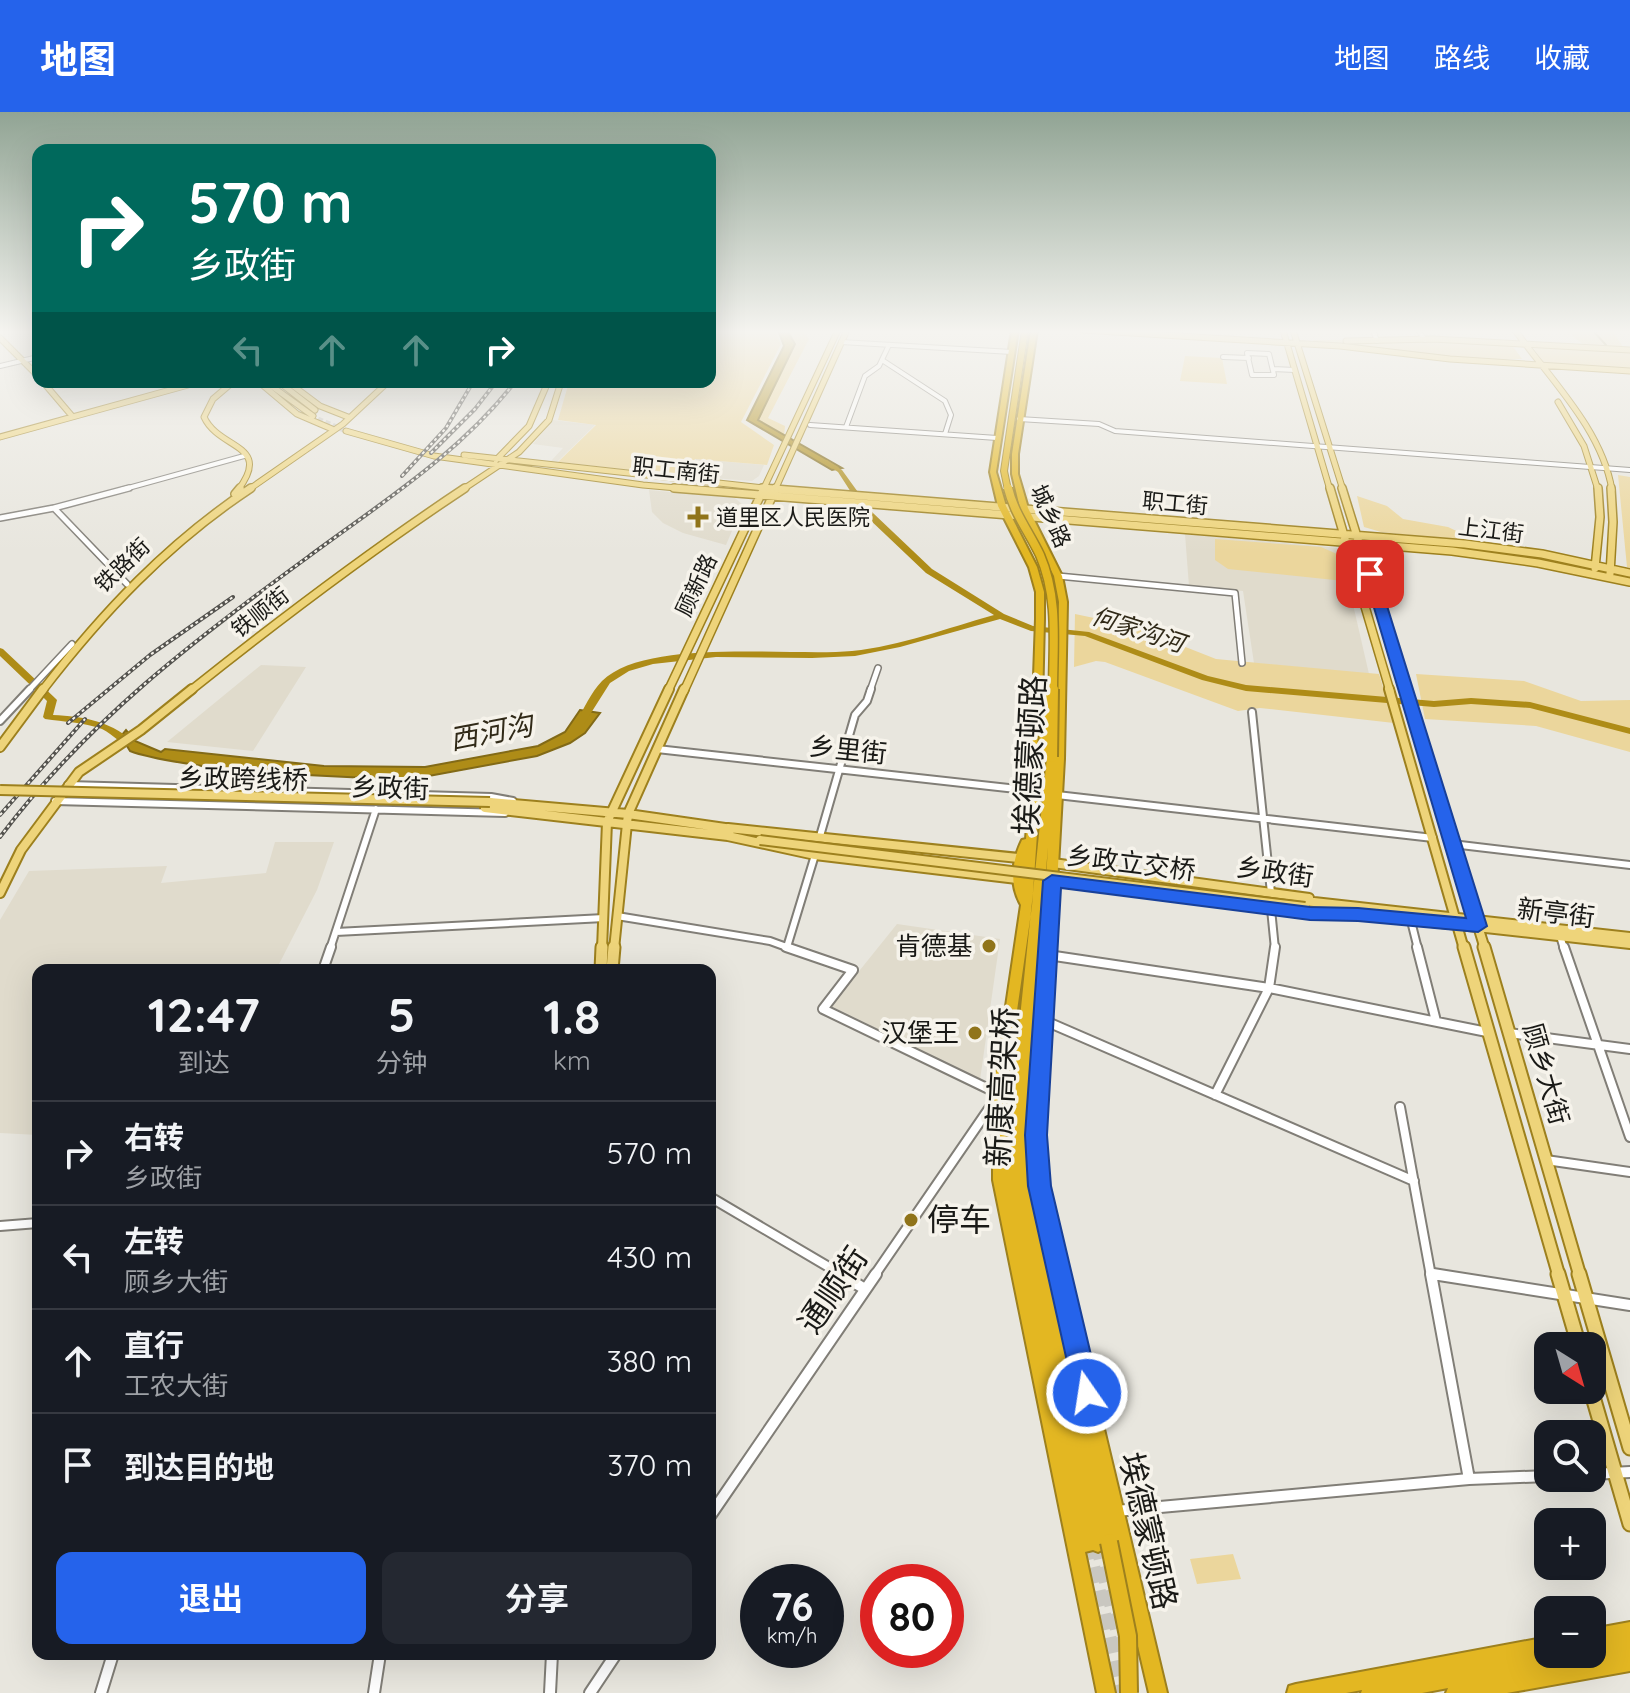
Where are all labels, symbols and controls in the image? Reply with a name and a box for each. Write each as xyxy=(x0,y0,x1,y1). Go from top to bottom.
text: 地图 xyxy=(40,35,116,83)
text: 地图 xyxy=(1334,40,1390,75)
text: 路线 xyxy=(1434,40,1490,75)
text: 收藏 xyxy=(1534,40,1590,75)
text: 570 m xyxy=(188,167,353,237)
icon: right xyxy=(56,176,160,280)
text: 乡政街 xyxy=(188,242,296,287)
icon: left xyxy=(226,328,270,372)
icon: ahead xyxy=(310,328,354,372)
icon: ahead xyxy=(394,328,438,372)
icon: right xyxy=(478,328,522,372)
street label: 职工南街 xyxy=(631,451,721,489)
street label: 城乡路 xyxy=(1025,480,1077,552)
street label: 职工街 xyxy=(1141,486,1209,520)
place label: 道里区人民医院 xyxy=(716,503,870,531)
marker: 道里区人民医院 xyxy=(687,506,709,528)
street label: 上江街 xyxy=(1457,512,1525,548)
street label: 铁路街 xyxy=(89,532,155,598)
pin xyxy=(1336,540,1404,608)
street label: 顾新路 xyxy=(669,549,723,621)
icon: arrive xyxy=(1348,552,1392,596)
street label: 铁顺街 xyxy=(225,581,295,643)
water label: 何家沟河 xyxy=(1088,600,1192,659)
street label: 埃德蒙顿路 xyxy=(1005,674,1053,836)
water label: 西河沟 xyxy=(446,706,538,757)
street label: 乡里街 xyxy=(808,729,889,770)
street label: 乡政跨线桥 xyxy=(178,761,308,796)
street label: 乡政街 xyxy=(350,770,430,805)
street label: 乡政立交桥 xyxy=(1065,838,1198,887)
street label: 乡政街 xyxy=(1234,850,1316,893)
street label: 新亭街 xyxy=(1515,891,1597,934)
place label: 肯德基 xyxy=(895,929,973,962)
marker: 肯德基 xyxy=(980,937,998,955)
text: 12:47 xyxy=(148,984,260,1044)
text: 5 xyxy=(388,984,415,1044)
text: 1.8 xyxy=(543,986,600,1046)
street label: 新康高架桥 xyxy=(977,1006,1025,1168)
place label: 汉堡王 xyxy=(881,1016,959,1049)
street label: 顾乡大街 xyxy=(1516,1019,1577,1128)
marker: 汉堡王 xyxy=(966,1024,984,1042)
text: km xyxy=(553,1044,591,1077)
text: 到达 xyxy=(178,1046,230,1079)
text: 分钟 xyxy=(376,1046,428,1079)
text: 右转 xyxy=(124,1118,184,1156)
icon: right xyxy=(56,1131,100,1175)
text: 570 m xyxy=(607,1134,692,1172)
text: 乡政街 xyxy=(124,1161,202,1194)
place label: 停车 xyxy=(927,1199,991,1239)
marker: 停车 xyxy=(902,1211,920,1229)
text: 左转 xyxy=(124,1222,184,1260)
icon: left xyxy=(56,1235,100,1279)
text: 430 m xyxy=(607,1238,692,1276)
street label: 通顺街 xyxy=(789,1238,876,1340)
text: 顾乡大街 xyxy=(124,1265,228,1298)
text: 直行 xyxy=(124,1326,184,1364)
north arrow xyxy=(1534,1332,1606,1404)
map controls xyxy=(1534,1332,1606,1668)
icon: ahead xyxy=(56,1339,100,1383)
text: 380 m xyxy=(607,1342,692,1380)
position arrow xyxy=(1045,1351,1129,1435)
text: 工农大街 xyxy=(124,1369,228,1402)
button: search xyxy=(1534,1420,1606,1492)
icon: arrive xyxy=(56,1443,100,1487)
text: 370 m xyxy=(607,1446,692,1484)
text: 到达目的地 xyxy=(124,1448,274,1486)
street label: 埃德蒙顿路 xyxy=(1111,1448,1186,1613)
button: + xyxy=(1534,1508,1606,1580)
button: 退出 xyxy=(56,1552,366,1644)
button: 分享 xyxy=(382,1552,692,1644)
speed limit sign: 80 xyxy=(860,1564,964,1668)
text: 76 xyxy=(771,1581,813,1631)
button: − xyxy=(1534,1596,1606,1668)
text: km/h xyxy=(767,1623,817,1648)

